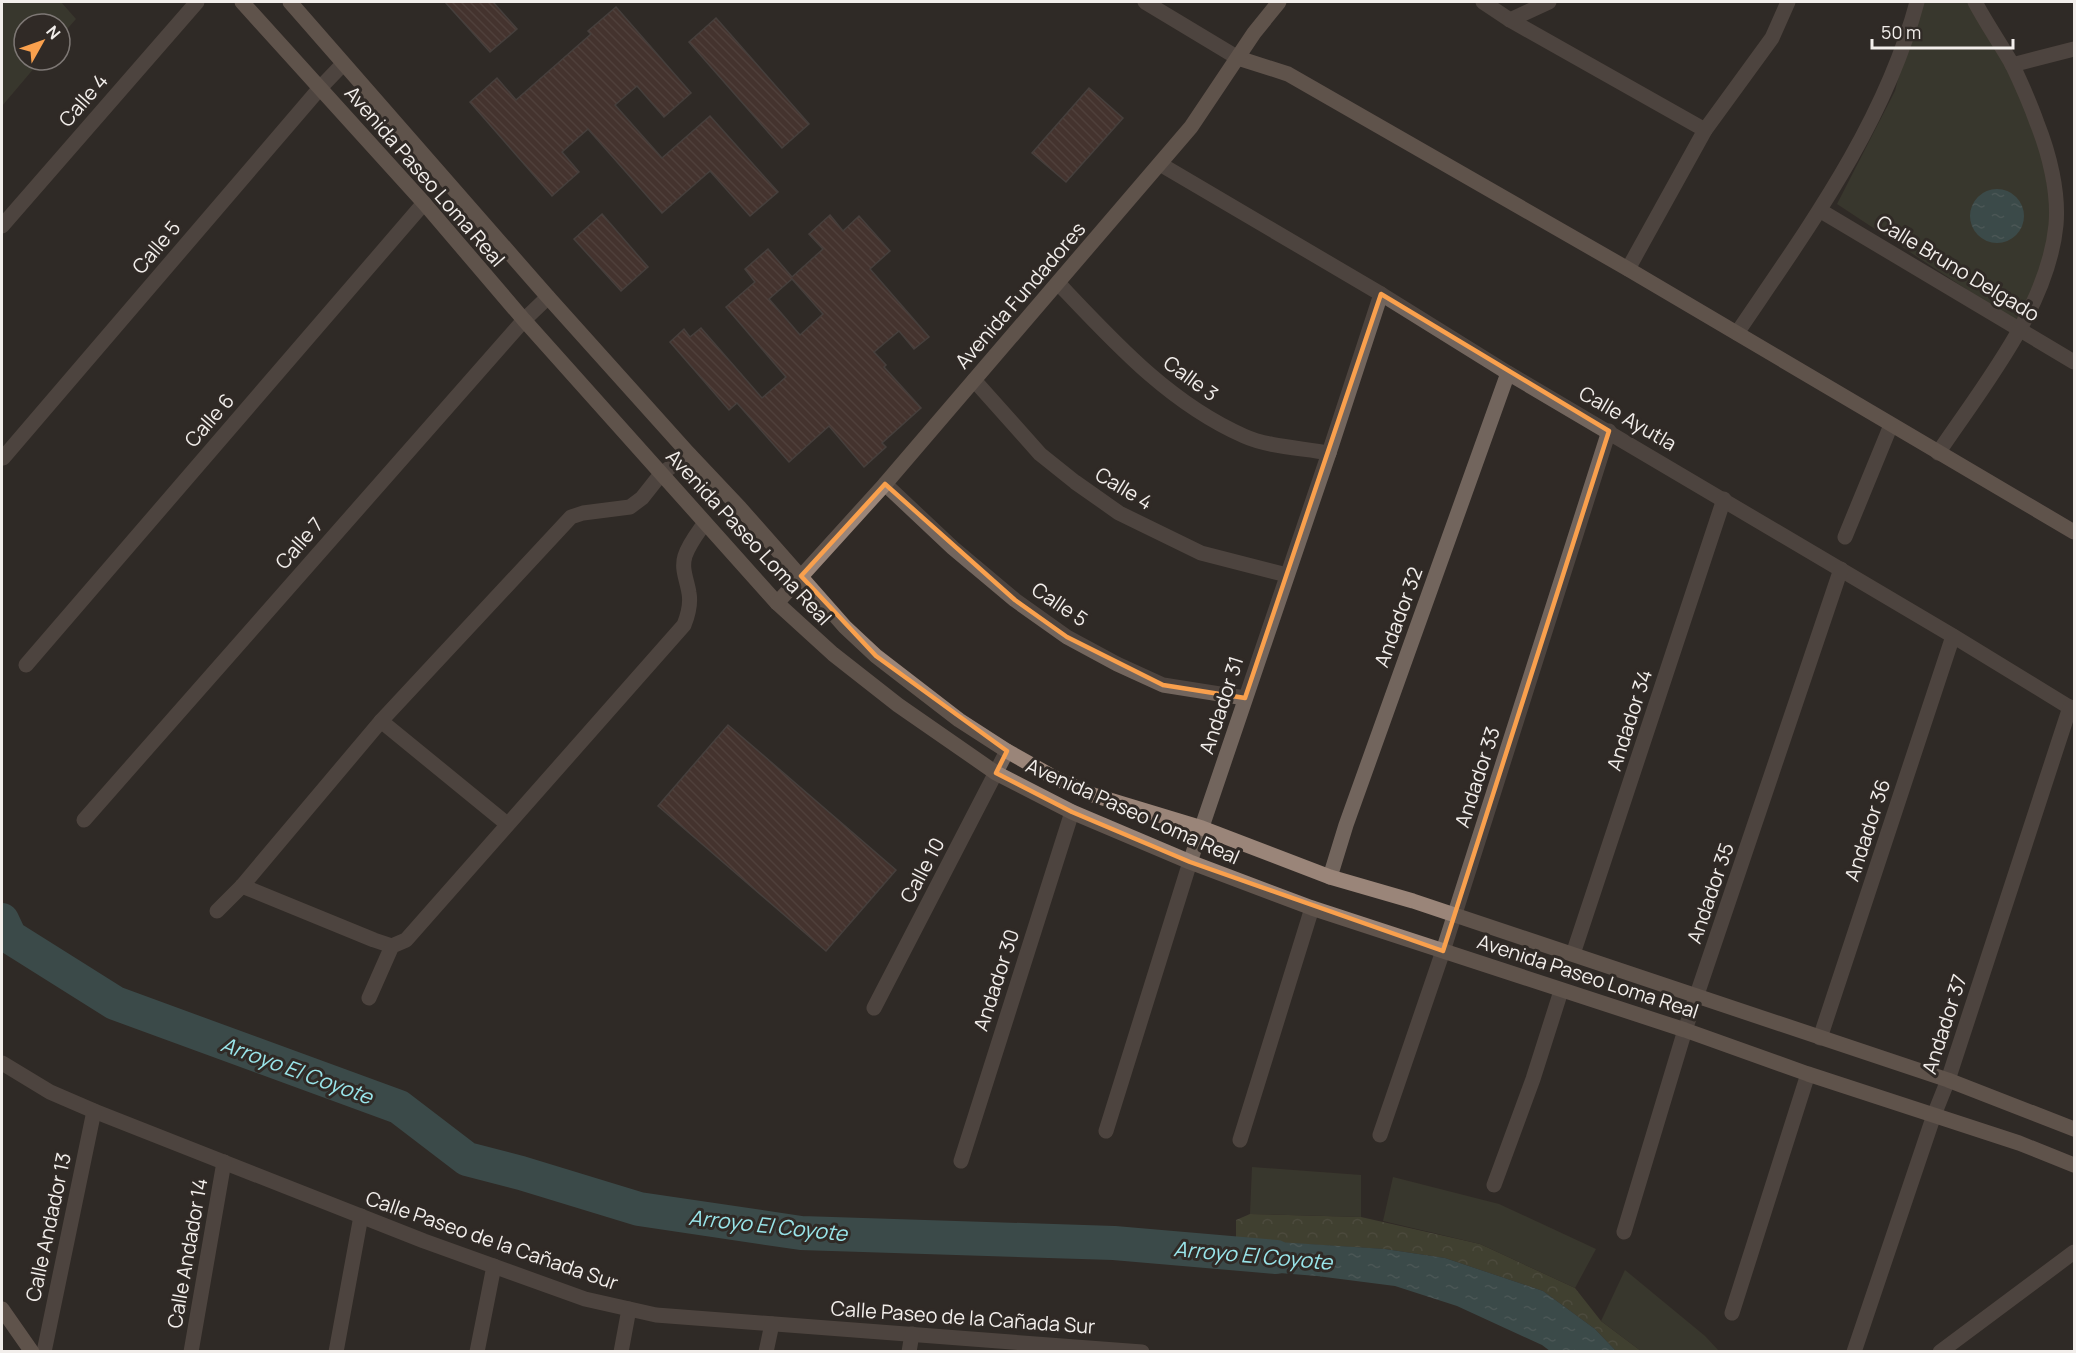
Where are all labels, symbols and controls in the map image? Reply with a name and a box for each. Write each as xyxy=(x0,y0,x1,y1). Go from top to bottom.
north arrow xyxy=(12,12,72,72)
scale bar xyxy=(1872,12,2013,50)
text: 50 m xyxy=(1881,20,1921,44)
text: N xyxy=(41,21,66,44)
street label: Calle 4 xyxy=(52,68,114,132)
street label: Avenida Paseo Loma Real xyxy=(339,80,511,272)
street label: Calle Bruno Delgado xyxy=(1871,209,2045,328)
street label: Calle 5 xyxy=(126,215,186,279)
street label: Avenida Fundadores xyxy=(949,216,1091,374)
street label: Calle 3 xyxy=(1158,349,1224,407)
street label: Calle Ayutla xyxy=(1574,379,1682,457)
street label: Calle 6 xyxy=(178,387,240,453)
street label: Avenida Paseo Loma Real xyxy=(660,443,838,631)
street label: Calle 4 xyxy=(1090,460,1158,516)
street label: Calle 7 xyxy=(269,511,329,575)
street label: Andador 32 xyxy=(1367,563,1429,671)
street label: Calle 5 xyxy=(1027,575,1093,633)
street label: Andador 31 xyxy=(1193,653,1249,757)
street label: Andador 34 xyxy=(1600,666,1658,774)
street label: Andador 33 xyxy=(1448,723,1506,831)
street label: Avenida Paseo Loma Real xyxy=(1022,752,1244,870)
street label: Andador 36 xyxy=(1838,776,1896,884)
street label: Calle 10 xyxy=(894,833,950,907)
street label: Andador 35 xyxy=(1680,839,1740,947)
street label: Andador 30 xyxy=(967,926,1025,1034)
street label: Avenida Paseo Loma Real xyxy=(1474,927,1702,1025)
street label: Andador 37 xyxy=(1915,971,1973,1077)
water label: Arroyo El Coyote xyxy=(218,1030,378,1111)
street label: Calle Andador 13 xyxy=(19,1150,77,1304)
street label: Calle Andador 14 xyxy=(160,1176,214,1330)
street label: Calle Paseo de la Cañada Sur xyxy=(362,1184,622,1296)
water label: Arroyo El Coyote xyxy=(687,1203,850,1247)
water label: Arroyo El Coyote xyxy=(1173,1234,1335,1276)
street label: Calle Paseo de la Cañada Sur xyxy=(830,1294,1096,1340)

